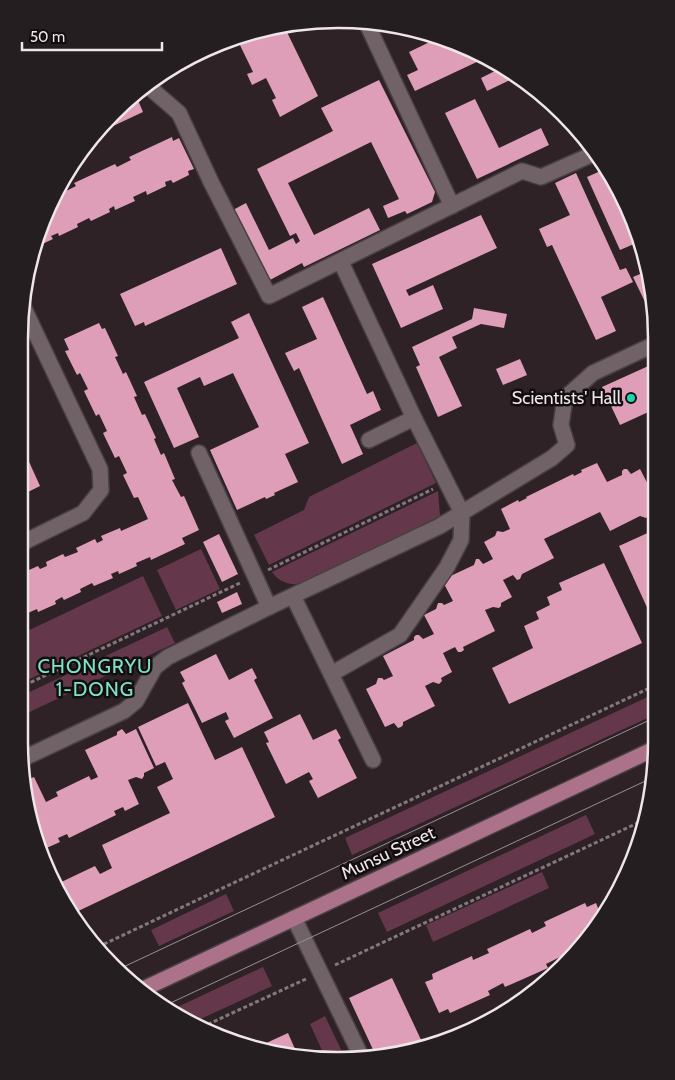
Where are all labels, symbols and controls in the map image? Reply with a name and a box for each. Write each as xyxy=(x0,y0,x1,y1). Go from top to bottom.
scale bar xyxy=(22,20,162,52)
text: 50 m xyxy=(30,28,65,46)
place label: Scientists' Hall xyxy=(512,387,622,409)
marker: Scientists' Hall xyxy=(625,392,637,404)
district label: CHONGRYU 1-DONG xyxy=(37,654,153,701)
street label: Munsu Street xyxy=(338,822,438,884)

